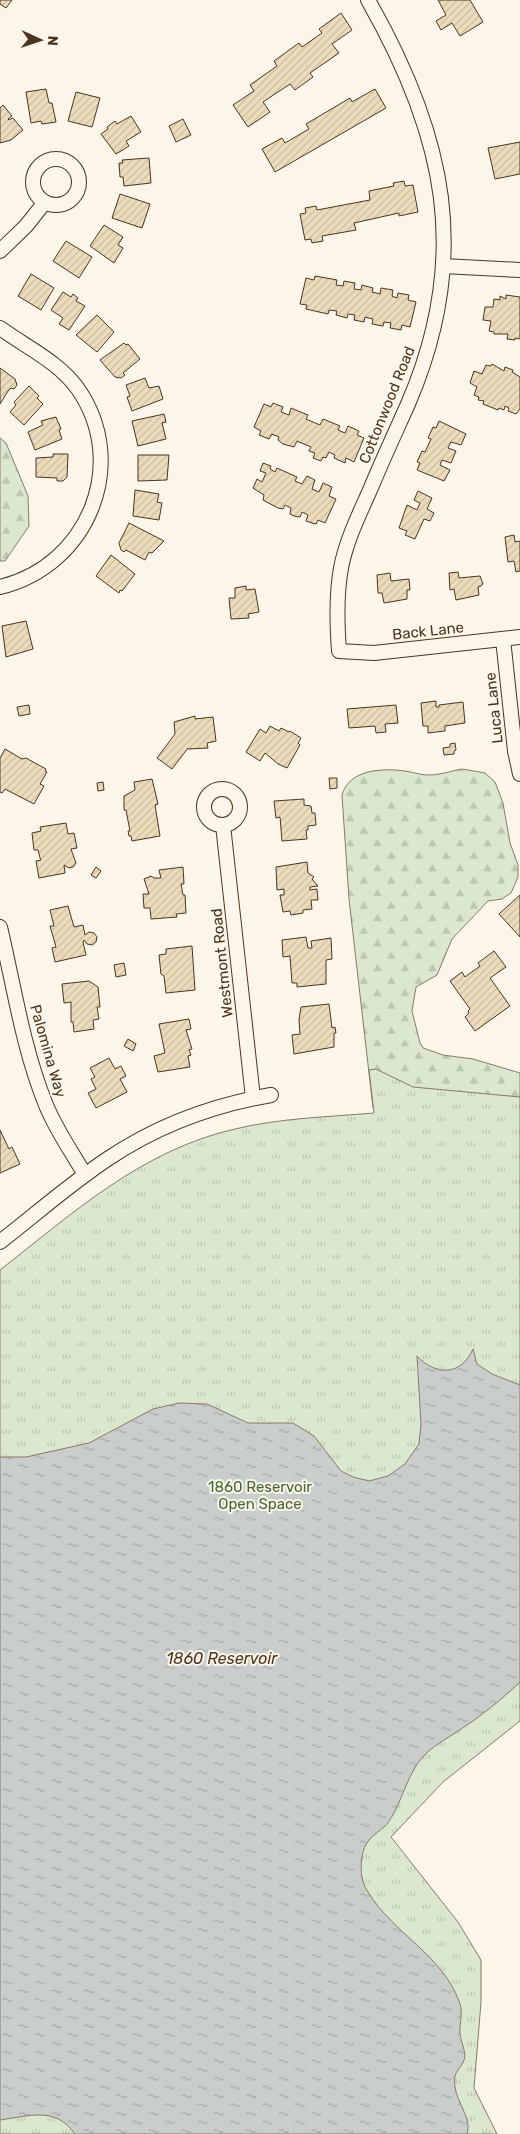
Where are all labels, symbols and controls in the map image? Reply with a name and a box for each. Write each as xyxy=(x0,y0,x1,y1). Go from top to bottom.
north arrow xyxy=(15,15,65,65)
text: N xyxy=(44,35,61,46)
street label: Cottonwood Road xyxy=(355,344,419,466)
street label: Back Lane xyxy=(391,618,465,644)
street label: Luca Lane xyxy=(481,671,507,745)
street label: Westmont Road xyxy=(207,908,237,1018)
street label: Palomina Way xyxy=(26,1002,70,1100)
park label: 1860 Reservoir Open Space xyxy=(208,1478,312,1513)
water label: 1860 Reservoir xyxy=(167,1649,278,1668)

